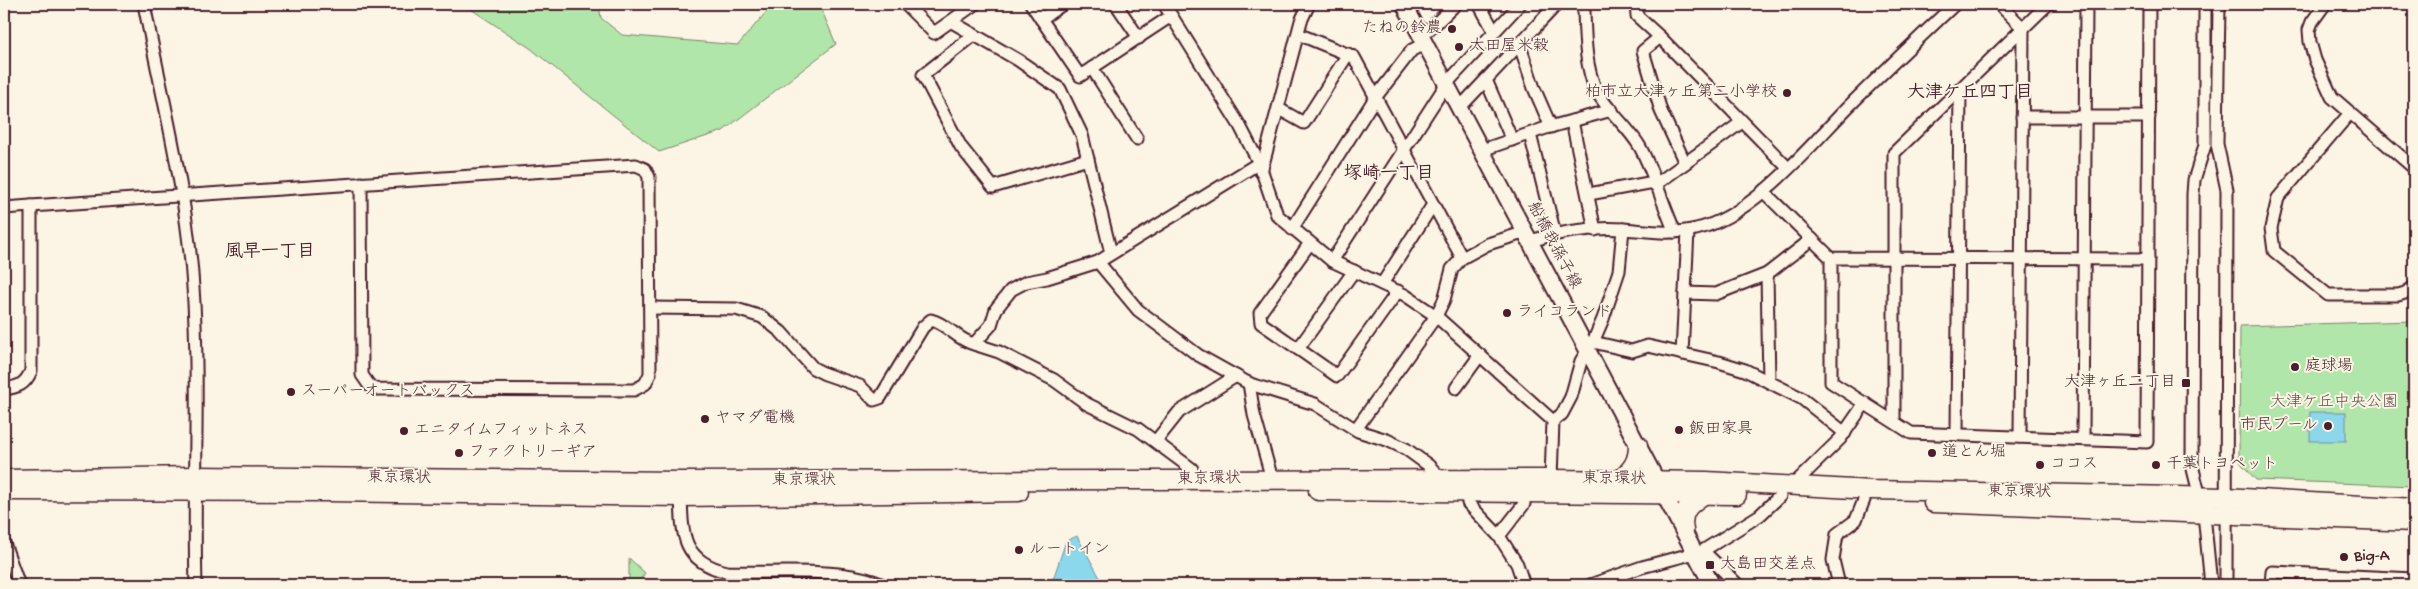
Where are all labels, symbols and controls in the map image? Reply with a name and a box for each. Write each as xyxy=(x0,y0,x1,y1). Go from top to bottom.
place label: たねの鈴農 xyxy=(1362,18,1442,39)
marker: たねの鈴農 xyxy=(1446,23,1458,35)
place label: 太田屋米穀 xyxy=(1469,37,1549,57)
marker: 太田屋米穀 xyxy=(1453,41,1465,53)
place label: 柏市立大津ヶ丘第二小学校 xyxy=(1585,82,1777,103)
district label: 大津ケ丘四丁目 xyxy=(1907,82,2033,104)
marker: 柏市立大津ヶ丘第二小学校 xyxy=(1781,87,1793,99)
district label: 塚崎一丁目 xyxy=(1344,163,1434,185)
street label: 船橋我孫子線 xyxy=(1522,198,1586,293)
district label: 風早一丁目 xyxy=(225,242,315,263)
place label: ライコランド xyxy=(1517,304,1612,323)
marker: ライコランド xyxy=(1501,307,1513,319)
place label: 庭球場 xyxy=(2305,356,2353,377)
marker: 庭球場 xyxy=(2289,361,2301,373)
place label: 大津ヶ丘二丁目 xyxy=(2064,372,2176,393)
marker: 大津ヶ丘二丁目 xyxy=(2180,377,2192,389)
place label: スーパーオートバックス xyxy=(301,383,475,402)
marker: スーパーオートバックス xyxy=(285,386,297,398)
park label: 大津ケ丘中央公園 xyxy=(2270,392,2398,413)
place label: ヤマダ電機 xyxy=(715,409,795,429)
marker: ヤマダ電機 xyxy=(699,413,711,425)
place label: 市民プール xyxy=(2240,416,2318,436)
place label: 飯田家具 xyxy=(1689,420,1753,440)
marker: 市民プール xyxy=(2322,420,2334,432)
place label: エニタイムフィットネス xyxy=(414,422,588,441)
marker: 飯田家具 xyxy=(1673,424,1685,436)
marker: エニタイムフィットネス xyxy=(398,425,410,437)
place label: 道とん堀 xyxy=(1942,443,2006,463)
place label: ファクトリーギア xyxy=(469,444,597,463)
marker: ファクトリーギア xyxy=(453,447,465,459)
marker: 道とん堀 xyxy=(1926,447,1938,459)
place label: 千葉トヨペット xyxy=(2166,455,2278,475)
place label: ココス xyxy=(2050,456,2098,475)
marker: ココス xyxy=(2034,459,2046,471)
marker: 千葉トヨペット xyxy=(2150,459,2162,471)
street label: 東京環状 xyxy=(367,467,431,489)
street label: 東京環状 xyxy=(1177,468,1241,490)
street label: 東京環状 xyxy=(1582,468,1646,490)
street label: 東京環状 xyxy=(772,470,836,491)
street label: 東京環状 xyxy=(1987,481,2051,503)
place label: ルートイン xyxy=(1029,541,1110,560)
marker: ルートイン xyxy=(1013,544,1025,556)
place label: Big-A xyxy=(2353,548,2391,567)
marker: Big-A xyxy=(2338,551,2350,563)
place label: 大島田交差点 xyxy=(1720,555,1816,575)
marker: 大島田交差点 xyxy=(1704,559,1716,571)

